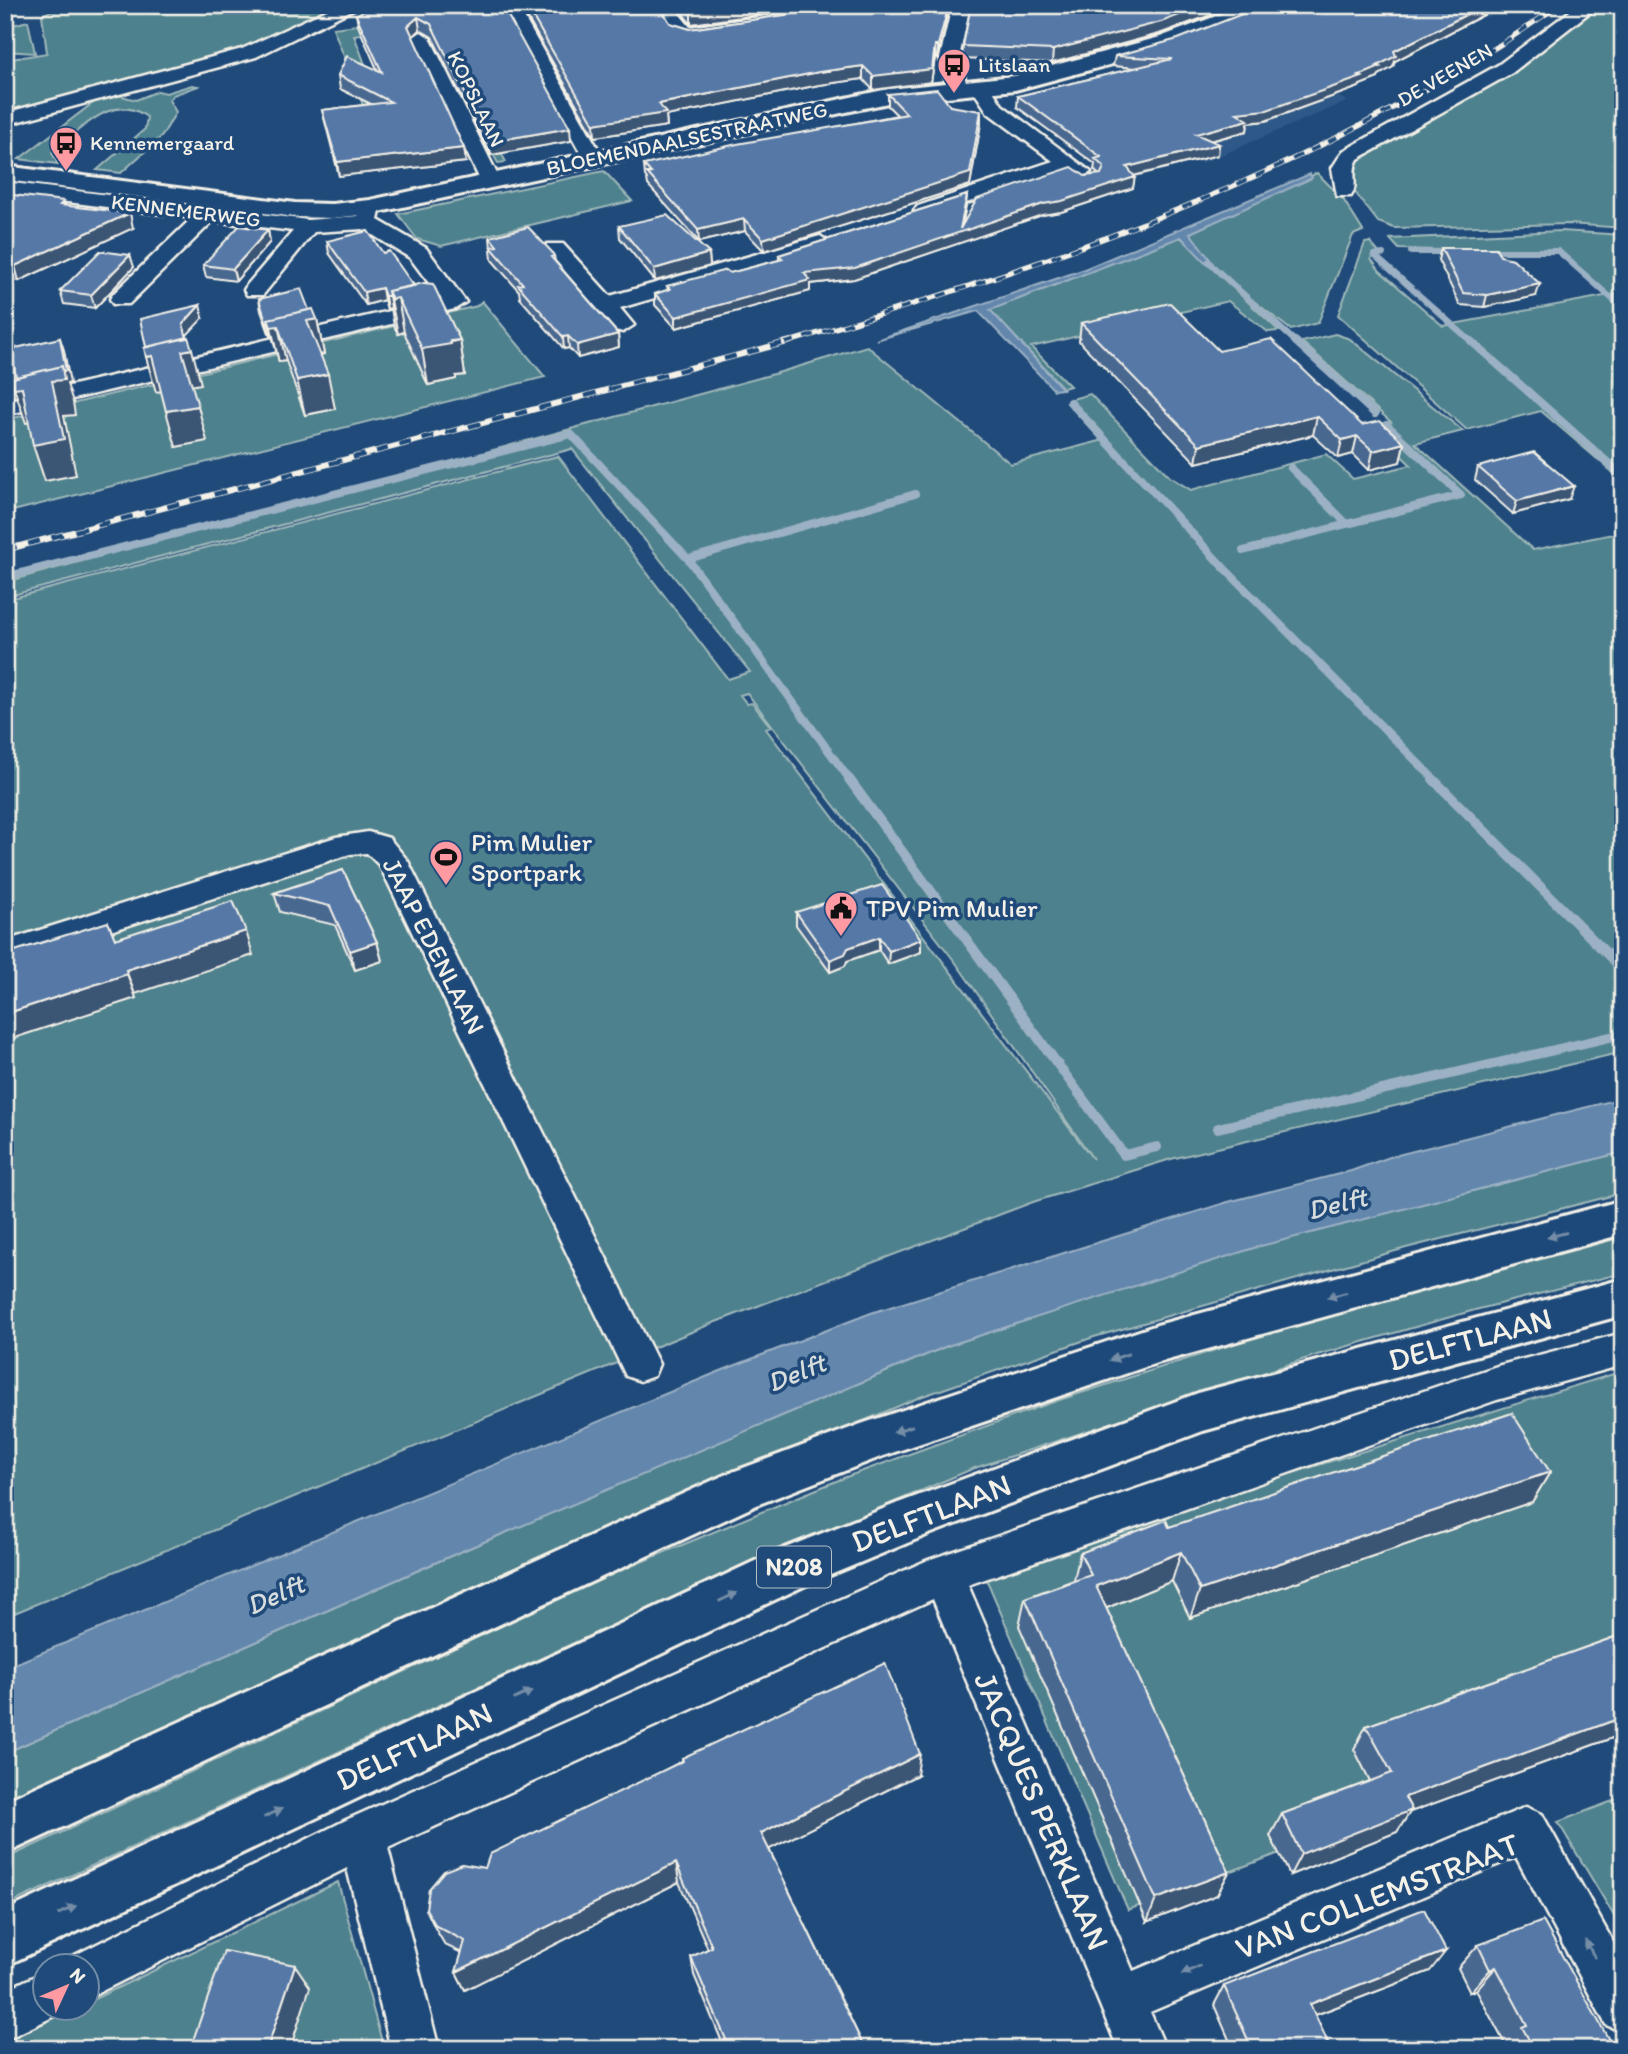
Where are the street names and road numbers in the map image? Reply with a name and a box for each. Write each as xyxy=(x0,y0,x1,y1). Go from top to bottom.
street label: DE VEENEN xyxy=(1393,37,1497,112)
street label: KOPSLAAN xyxy=(442,47,510,151)
street label: BLOEMENDAALSESTRAATWEG xyxy=(544,96,830,181)
street label: KENNEMERWEG xyxy=(110,189,262,232)
street label: JAAP EDENLAAN xyxy=(376,852,492,1040)
street label: DELFTLAAN xyxy=(1384,1299,1556,1379)
street label: DELFTLAAN xyxy=(846,1465,1016,1561)
road number: N208 xyxy=(757,1546,831,1588)
street label: JACQUES PERKLAAN xyxy=(966,1666,1118,1956)
street label: DELFTLAAN xyxy=(330,1693,498,1799)
street label: VAN COLLEMSTRAAT xyxy=(1230,1824,1524,1968)

